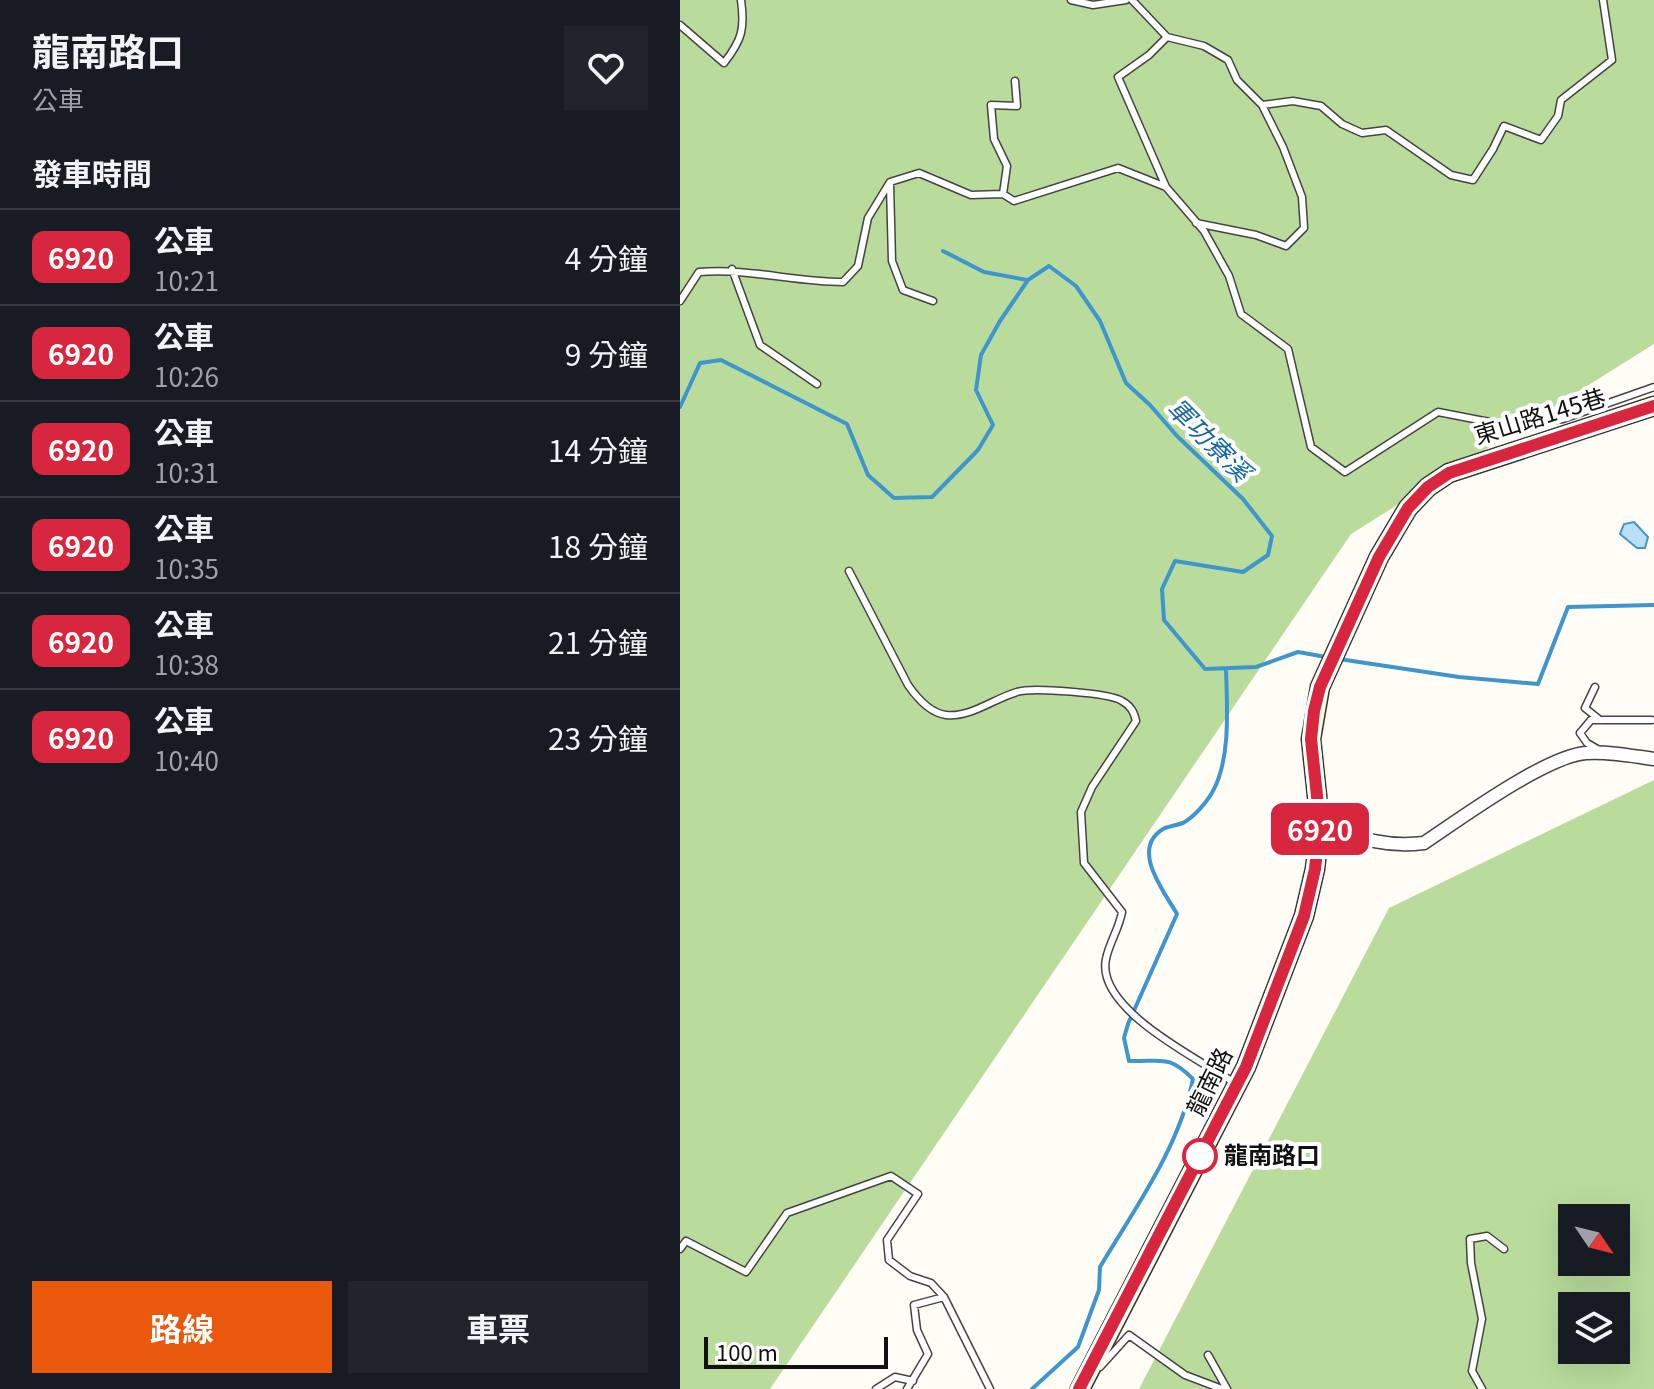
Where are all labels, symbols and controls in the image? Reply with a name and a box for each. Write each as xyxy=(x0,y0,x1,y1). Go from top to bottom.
text: 龍南路口 xyxy=(32,22,184,77)
button: heart xyxy=(564,26,648,110)
text: 公車 xyxy=(32,80,84,117)
text: 發車時間 xyxy=(32,150,152,194)
text: 公車 xyxy=(154,217,214,261)
text: 4 分鐘 xyxy=(565,235,648,279)
text: 6920 xyxy=(48,237,114,277)
text: 10:21 xyxy=(154,261,219,298)
text: 公車 xyxy=(154,313,214,357)
text: 9 分鐘 xyxy=(565,331,648,375)
text: 6920 xyxy=(48,333,114,373)
text: 10:26 xyxy=(154,357,219,394)
street label: 東山路145巷 xyxy=(1469,378,1609,451)
water label: 軍功寮溪 xyxy=(1161,388,1263,491)
text: 公車 xyxy=(154,409,214,453)
text: 14 分鐘 xyxy=(548,427,648,471)
text: 6920 xyxy=(48,429,114,469)
text: 10:31 xyxy=(154,453,219,490)
text: 公車 xyxy=(154,505,214,549)
text: 18 分鐘 xyxy=(548,523,648,567)
text: 6920 xyxy=(48,525,114,565)
text: 10:35 xyxy=(154,549,219,586)
text: 公車 xyxy=(154,601,214,645)
text: 21 分鐘 xyxy=(548,619,648,663)
text: 6920 xyxy=(48,621,114,661)
text: 10:38 xyxy=(154,645,219,682)
text: 公車 xyxy=(154,697,214,741)
text: 23 分鐘 xyxy=(548,715,648,759)
text: 6920 xyxy=(48,717,114,757)
text: 10:40 xyxy=(154,741,219,778)
line badge: 6920 xyxy=(1264,803,1376,855)
text: 6920 xyxy=(1287,809,1353,849)
street label: 龍南路 xyxy=(1176,1041,1239,1121)
place label: 龍南路口 xyxy=(1224,1136,1320,1171)
marker: 龍南路口 xyxy=(1183,1139,1217,1173)
north arrow xyxy=(1558,1204,1630,1276)
map controls xyxy=(1558,1204,1630,1364)
button: 路線 xyxy=(32,1281,332,1373)
button: 車票 xyxy=(348,1281,648,1373)
button: layers xyxy=(1558,1292,1630,1364)
scale bar xyxy=(704,1333,888,1369)
text: 100 m xyxy=(716,1335,778,1367)

